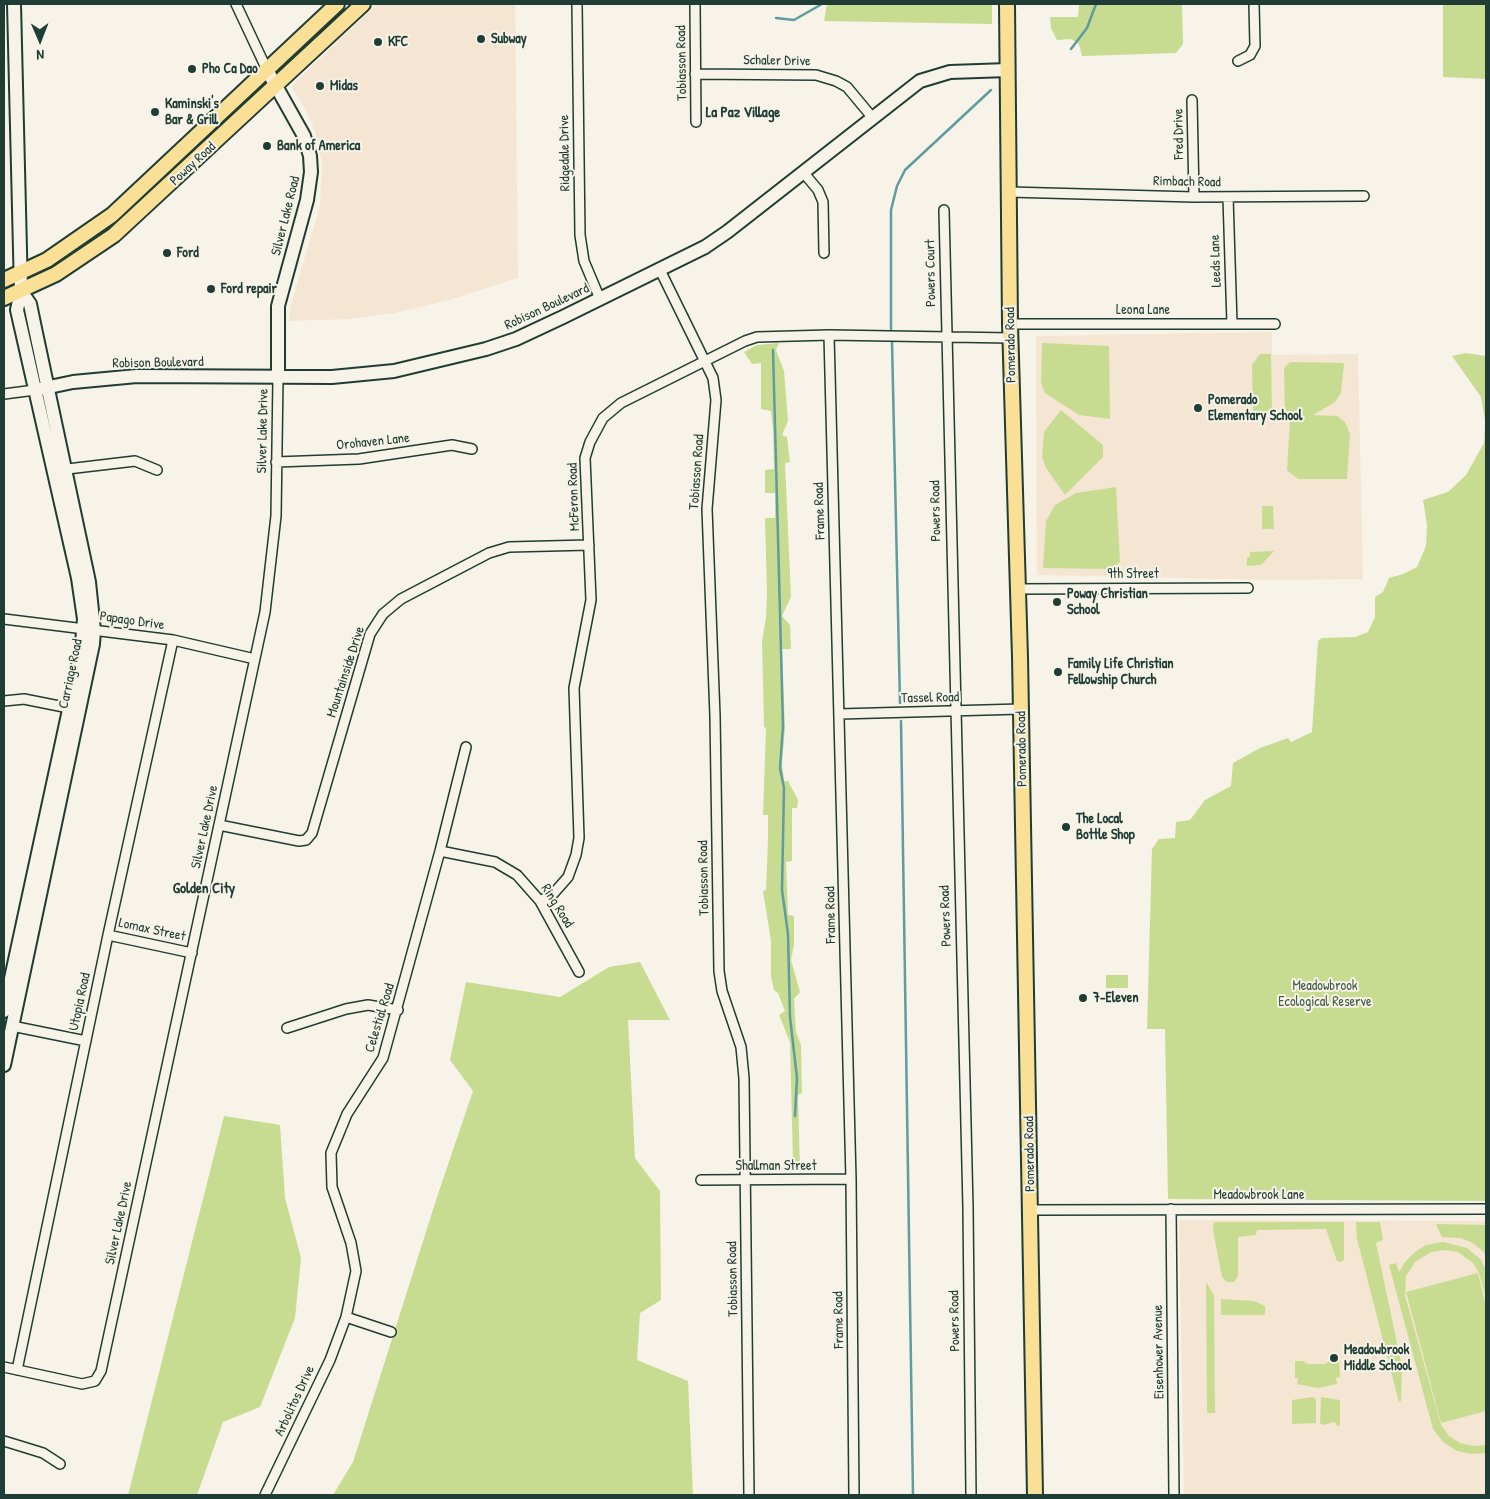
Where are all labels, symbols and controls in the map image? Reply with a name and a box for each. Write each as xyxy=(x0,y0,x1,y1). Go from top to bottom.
north arrow xyxy=(15,15,65,65)
street label: Tobiasson Road xyxy=(673,25,691,101)
place label: Subway xyxy=(491,31,527,47)
marker: Subway xyxy=(475,33,487,45)
place label: KFC xyxy=(388,34,408,50)
marker: KFC xyxy=(372,36,384,48)
text: N xyxy=(36,46,44,65)
street label: Schaler Drive xyxy=(743,52,811,70)
place label: Pho Ca Dao xyxy=(202,61,258,77)
marker: Pho Ca Dao xyxy=(186,63,198,75)
place label: Midas xyxy=(330,78,358,94)
marker: Midas xyxy=(314,80,326,92)
place label: Kaminski's Bar & Grill xyxy=(165,96,219,128)
district label: La Paz Village xyxy=(706,104,780,122)
marker: Kaminski's Bar & Grill xyxy=(149,106,161,118)
street label: Fred Drive xyxy=(1170,108,1188,160)
street label: Ridgedale Drive xyxy=(556,115,574,191)
place label: Bank of America xyxy=(277,138,360,154)
street label: Poway Road xyxy=(167,139,219,189)
marker: Bank of America xyxy=(261,140,273,152)
street label: Rimbach Road xyxy=(1153,173,1221,191)
street label: Silver Lake Road xyxy=(268,175,304,257)
street label: Leeds Lane xyxy=(1207,234,1225,288)
street label: Powers Court xyxy=(922,239,940,307)
place label: Ford xyxy=(177,245,199,261)
marker: Ford xyxy=(161,247,173,259)
street label: Robison Boulevard xyxy=(502,280,592,334)
place label: Ford repair xyxy=(221,281,277,297)
marker: Ford repair xyxy=(205,283,217,295)
street label: Leona Lane xyxy=(1116,302,1170,318)
street label: Pomerado Road xyxy=(1002,307,1020,383)
street label: Robison Boulevard xyxy=(112,354,204,372)
street label: Silver Lake Drive xyxy=(254,389,272,473)
place label: Pomerado Elementary School xyxy=(1208,392,1302,424)
marker: Pomerado Elementary School xyxy=(1192,402,1204,414)
street label: Orohaven Lane xyxy=(336,430,410,454)
street label: Tobiasson Road xyxy=(686,434,708,510)
street label: McFeron Road xyxy=(564,463,584,531)
street label: Powers Road xyxy=(927,480,945,542)
street label: Frame Road xyxy=(811,482,829,540)
street label: 9th Street xyxy=(1107,566,1159,582)
place label: Poway Christian School xyxy=(1067,586,1148,618)
marker: Poway Christian School xyxy=(1051,596,1063,608)
street label: Papago Drive xyxy=(99,608,165,634)
street label: Mountainside Drive xyxy=(323,624,369,720)
street label: Carriage Road xyxy=(55,638,87,710)
place label: Family Life Christian Fellowship Church xyxy=(1068,656,1174,689)
marker: Family Life Christian Fellowship Church xyxy=(1052,666,1064,678)
street label: Tassel Road xyxy=(901,689,959,707)
street label: Pomerado Road xyxy=(1013,711,1031,787)
street label: Silver Lake Drive xyxy=(188,784,222,870)
place label: The Local Bottle Shop xyxy=(1076,811,1135,844)
marker: The Local Bottle Shop xyxy=(1060,821,1072,833)
street label: Tobiasson Road xyxy=(695,840,713,916)
district label: Golden City xyxy=(173,880,235,898)
street label: Ring Road xyxy=(537,881,577,931)
street label: Powers Road xyxy=(937,885,955,947)
street label: Frame Road xyxy=(822,886,840,944)
street label: Lomax Street xyxy=(117,915,187,945)
street label: Utopia Road xyxy=(66,971,94,1033)
park label: Meadowbrook Ecological Reserve xyxy=(1278,978,1372,1010)
street label: Celestial Road xyxy=(362,981,398,1055)
place label: 7-Eleven xyxy=(1093,990,1139,1006)
marker: 7-Eleven xyxy=(1077,992,1089,1004)
street label: Pomerado Road xyxy=(1021,1116,1039,1192)
street label: Shallman Street xyxy=(736,1158,816,1174)
street label: Silver Lake Drive xyxy=(102,1180,136,1266)
street label: Meadowbrook Lane xyxy=(1213,1187,1305,1203)
street label: Tobiasson Road xyxy=(724,1241,742,1317)
street label: Powers Road xyxy=(946,1290,964,1352)
street label: Frame Road xyxy=(830,1291,848,1349)
street label: Eisenhower Avenue xyxy=(1150,1305,1168,1399)
place label: Meadowbrook Middle School xyxy=(1344,1342,1412,1374)
marker: Meadowbrook Middle School xyxy=(1328,1352,1340,1364)
street label: Arbolitos Drive xyxy=(271,1363,319,1439)

